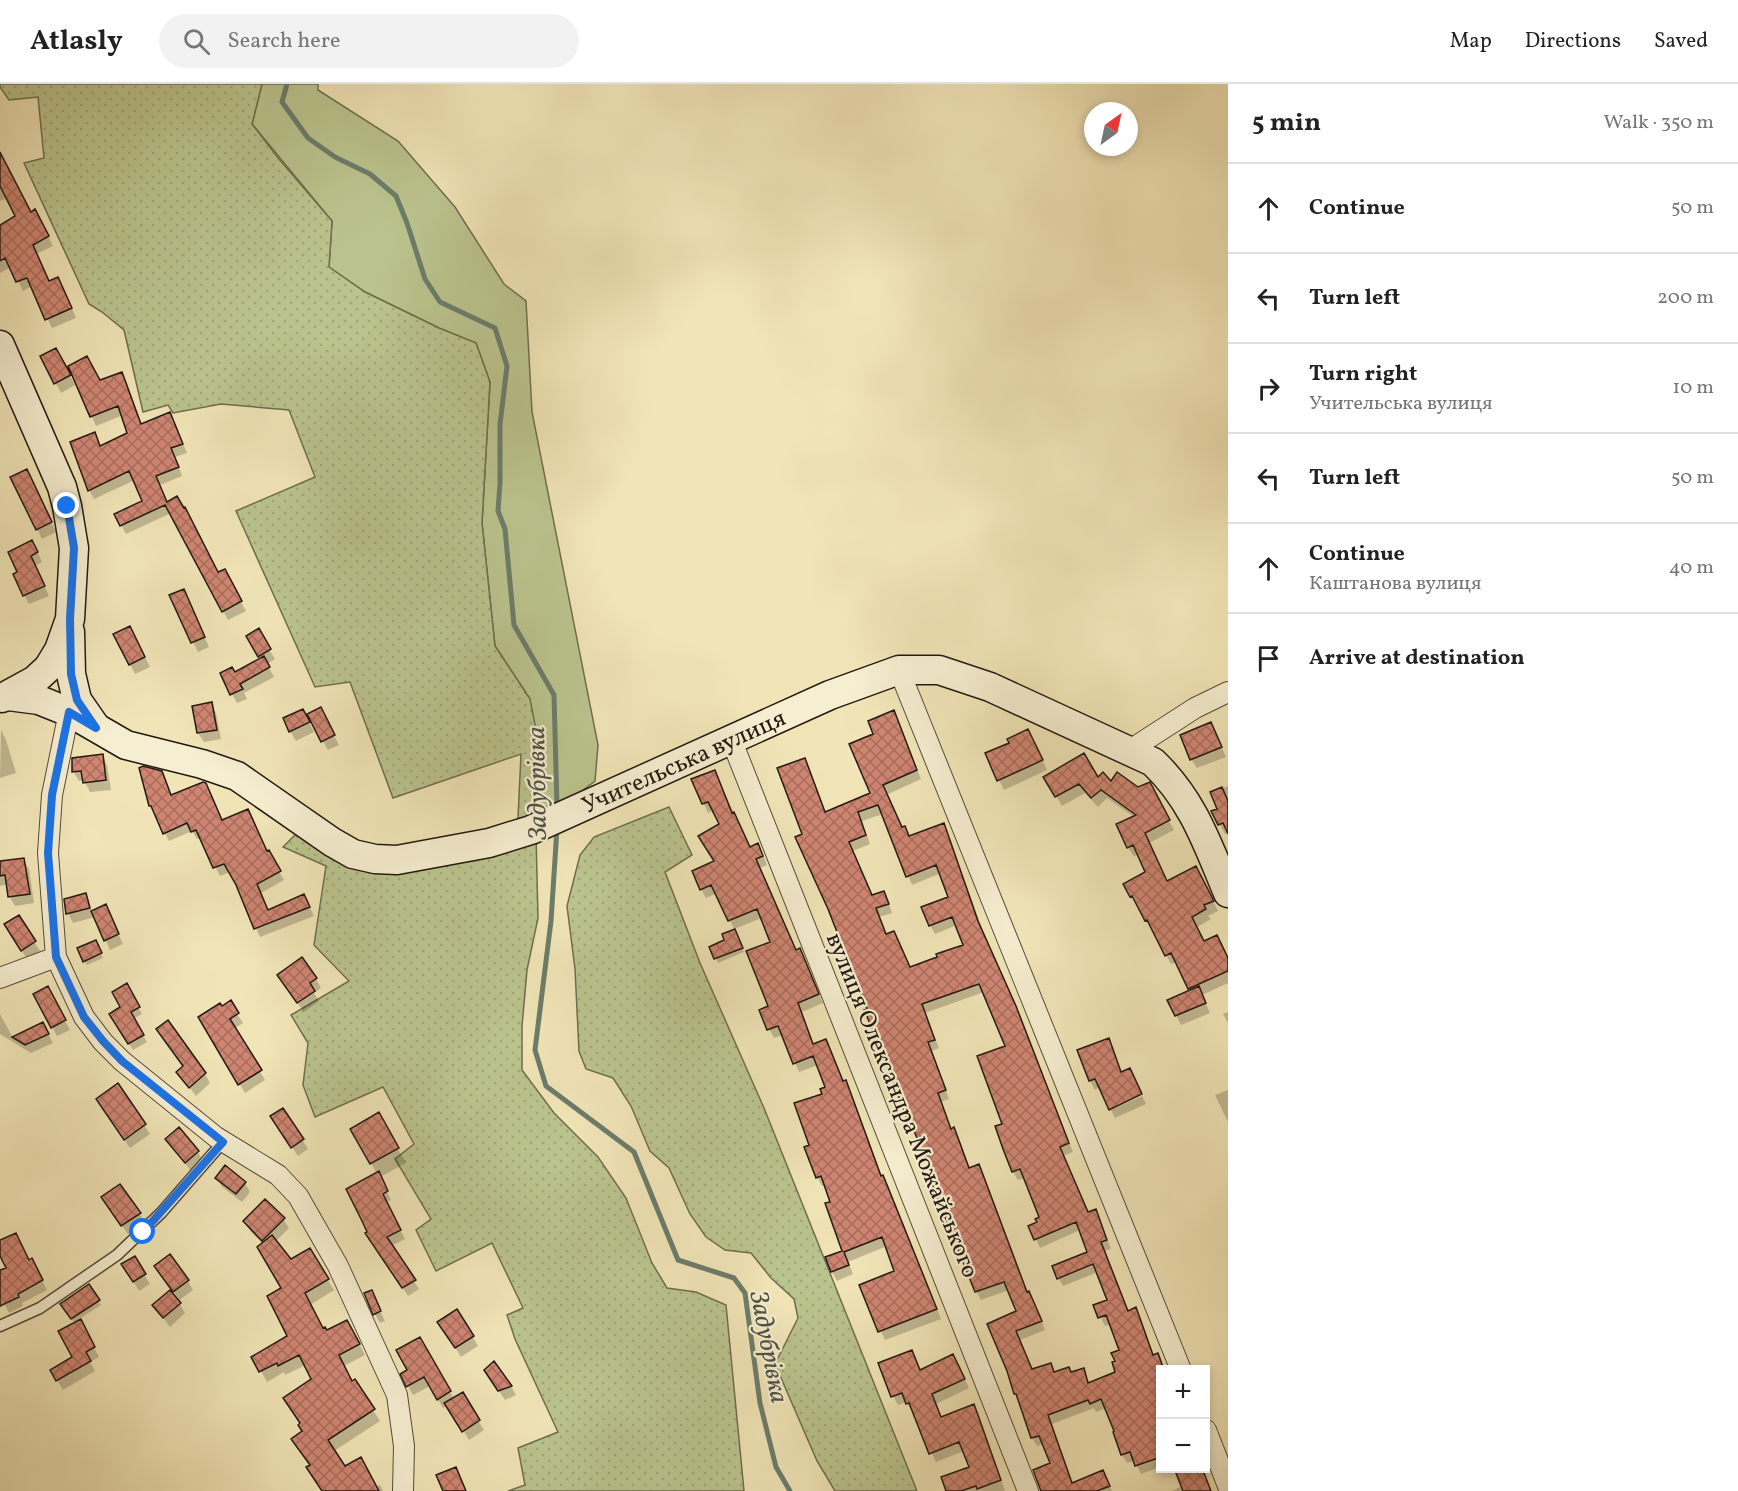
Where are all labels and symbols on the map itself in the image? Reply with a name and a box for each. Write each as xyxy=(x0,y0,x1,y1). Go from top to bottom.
north arrow xyxy=(1084,102,1138,156)
route end xyxy=(53,492,79,518)
street label: Учительська вулиця xyxy=(577,702,792,824)
water label: Задубрівка xyxy=(519,726,557,841)
street label: вулиця Олександра Можайського xyxy=(816,928,986,1283)
route start xyxy=(129,1218,155,1244)
water label: Задубрівка xyxy=(739,1287,797,1406)

